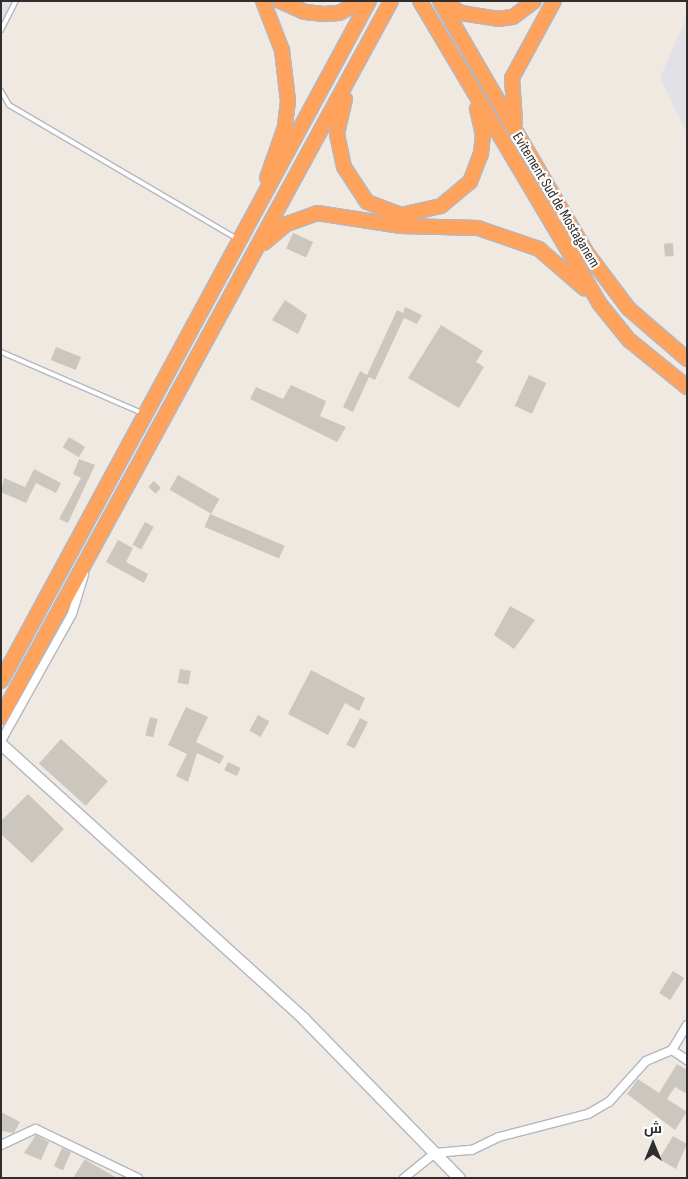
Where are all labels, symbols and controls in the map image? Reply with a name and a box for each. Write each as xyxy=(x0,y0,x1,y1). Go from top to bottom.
street label: Evitement Sud de Mostaganem xyxy=(508,129,604,271)
north arrow xyxy=(628,1119,678,1169)
text: ش xyxy=(644,1120,662,1137)

